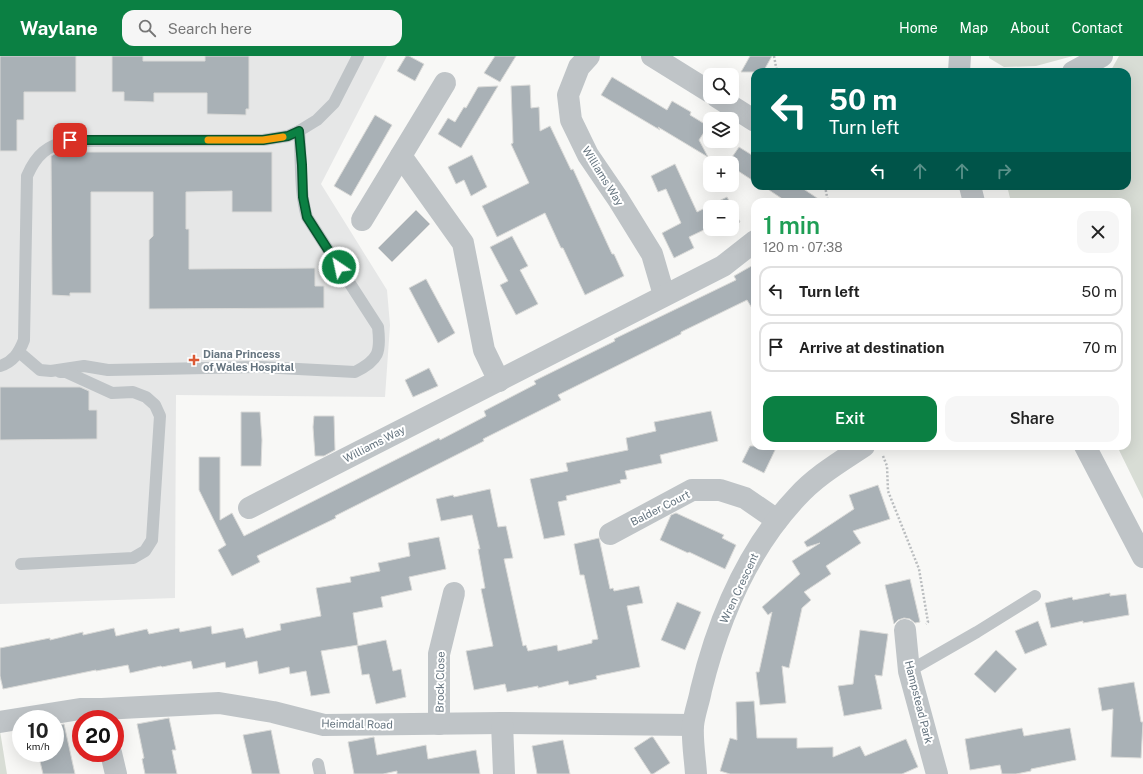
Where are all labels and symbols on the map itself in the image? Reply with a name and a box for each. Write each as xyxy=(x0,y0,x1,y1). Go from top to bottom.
pin xyxy=(53,123,87,157)
street label: Williams Way xyxy=(580,144,626,208)
position arrow xyxy=(318,246,360,288)
place label: Diana Princess of Wales Hospital xyxy=(203,348,295,373)
marker: Diana Princess of Wales Hospital xyxy=(188,354,200,366)
street label: Williams Way xyxy=(341,423,407,465)
street label: Balder Court xyxy=(628,488,692,528)
street label: Wren Crescent xyxy=(718,551,760,625)
street label: Brock Close xyxy=(433,651,447,713)
street label: Hampstead Park xyxy=(903,659,935,745)
speed limit sign: 20 xyxy=(72,710,124,762)
street label: Heimdal Road xyxy=(321,717,393,731)

